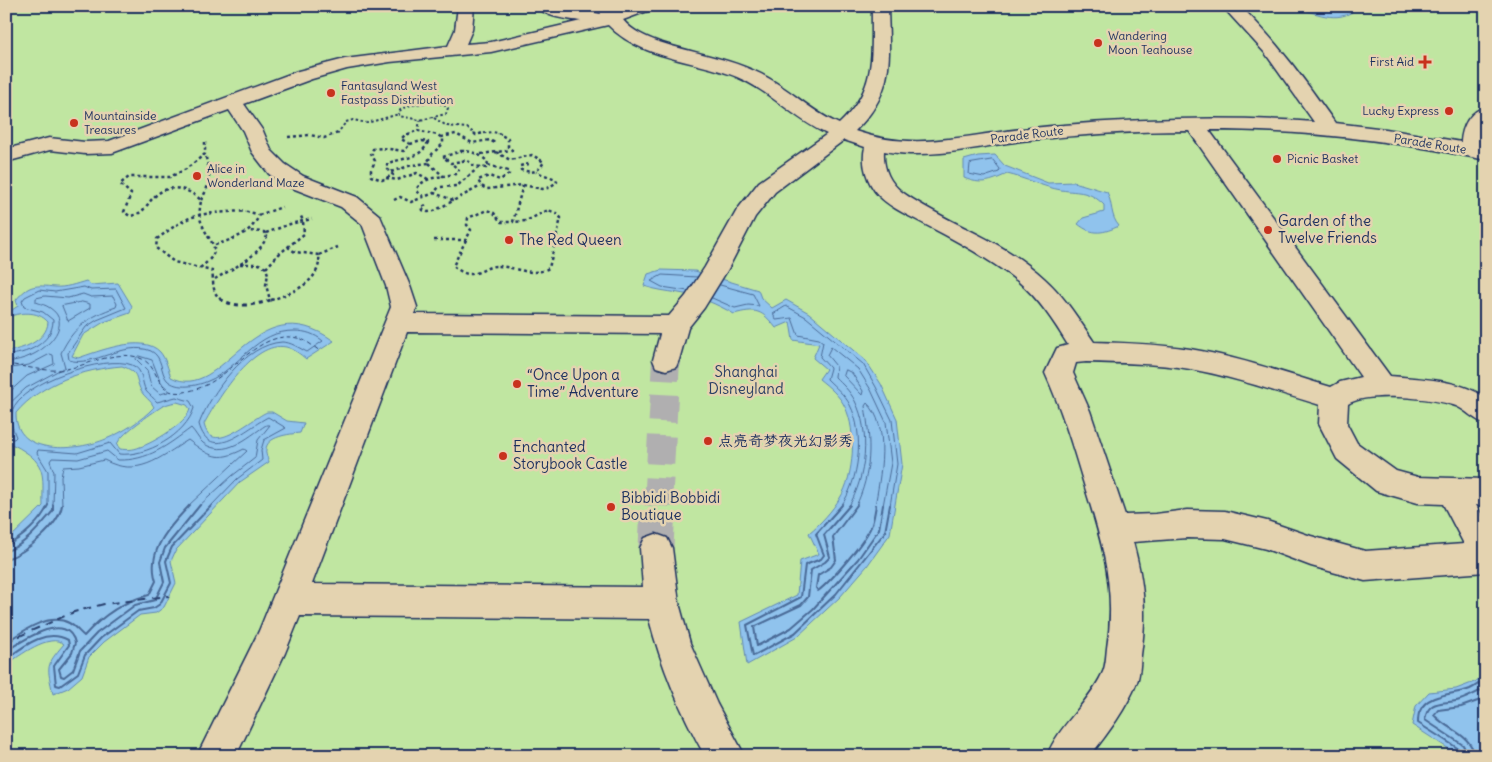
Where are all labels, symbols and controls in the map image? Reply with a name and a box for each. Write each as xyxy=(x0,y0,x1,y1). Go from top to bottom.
place label: Wandering Moon Teahouse xyxy=(1108,28,1192,57)
marker: Wandering Moon Teahouse xyxy=(1092,37,1104,49)
place label: First Aid xyxy=(1370,54,1414,69)
marker: First Aid xyxy=(1418,55,1432,69)
place label: Fantasyland West Fastpass Distribution xyxy=(341,78,453,107)
marker: Fantasyland West Fastpass Distribution xyxy=(325,87,337,99)
place label: Lucky Express xyxy=(1362,103,1439,118)
marker: Lucky Express xyxy=(1443,105,1455,117)
place label: Mountainside Treasures xyxy=(84,108,156,137)
marker: Mountainside Treasures xyxy=(68,117,80,129)
street label: Parade Route xyxy=(990,123,1064,146)
street label: Parade Route xyxy=(1393,130,1467,157)
place label: Picnic Basket xyxy=(1287,151,1358,166)
marker: Picnic Basket xyxy=(1271,153,1283,165)
place label: Alice in Wonderland Maze xyxy=(207,161,304,190)
marker: Alice in Wonderland Maze xyxy=(191,170,203,182)
place label: Garden of the Twelve Friends xyxy=(1278,211,1377,247)
marker: Garden of the Twelve Friends xyxy=(1262,224,1274,236)
place label: The Red Queen xyxy=(519,230,622,249)
marker: The Red Queen xyxy=(503,234,515,246)
park label: Shanghai Disneyland xyxy=(708,362,784,398)
place label: “Once Upon a Time” Adventure xyxy=(527,365,639,401)
marker: “Once Upon a Time” Adventure xyxy=(511,378,523,390)
place label: 点亮奇梦夜光幻影秀 xyxy=(718,431,853,450)
marker: 点亮奇梦夜光幻影秀 xyxy=(702,435,714,447)
place label: Enchanted Storybook Castle xyxy=(513,437,627,473)
marker: Enchanted Storybook Castle xyxy=(497,450,509,462)
place label: Bibbidi Bobbidi Boutique xyxy=(621,488,720,524)
marker: Bibbidi Bobbidi Boutique xyxy=(605,501,617,513)

